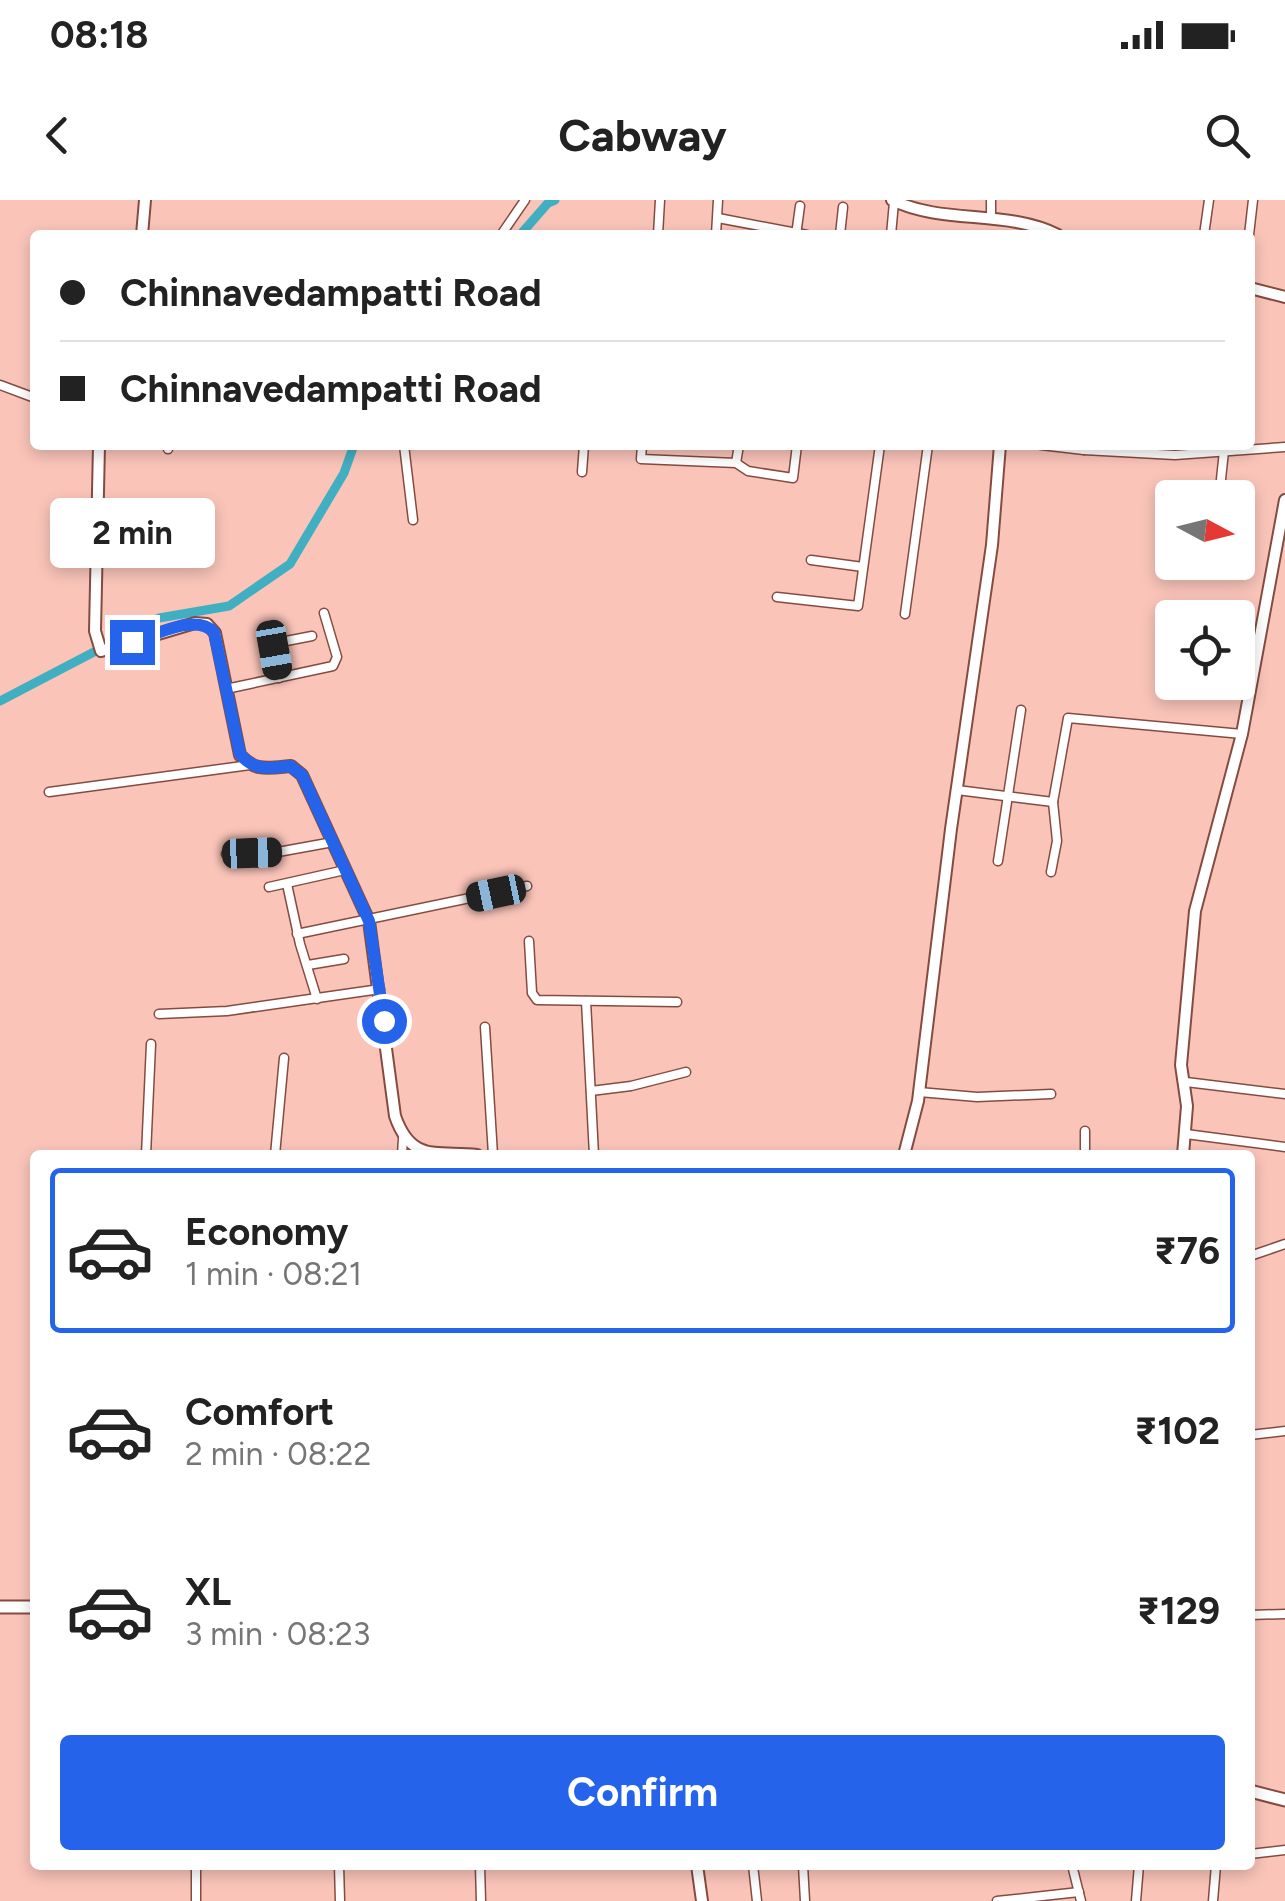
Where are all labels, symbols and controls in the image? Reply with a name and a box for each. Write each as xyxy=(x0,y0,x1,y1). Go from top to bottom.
text: 08:18 xyxy=(50,12,149,58)
icon: back xyxy=(30,108,85,163)
text: Cabway xyxy=(558,108,727,162)
icon: search xyxy=(1200,108,1255,163)
text: Chinnavedampatti Road xyxy=(120,270,542,316)
text: Chinnavedampatti Road xyxy=(120,366,542,412)
north arrow xyxy=(1155,480,1255,580)
map controls xyxy=(1155,480,1255,700)
callout: 2 min xyxy=(49,497,214,567)
text: 2 min xyxy=(92,514,173,552)
button: locate xyxy=(1155,600,1255,700)
car xyxy=(254,618,294,682)
route end xyxy=(110,620,155,665)
car xyxy=(221,837,283,869)
car xyxy=(464,872,528,914)
route start xyxy=(362,999,407,1044)
icon: car xyxy=(65,1206,155,1296)
text: Economy xyxy=(185,1209,348,1255)
text: ₹76 xyxy=(1154,1228,1220,1274)
text: 1 min · 08:21 xyxy=(185,1255,362,1293)
icon: car xyxy=(65,1386,155,1476)
text: Comfort xyxy=(185,1389,334,1435)
text: ₹102 xyxy=(1135,1408,1220,1454)
text: 2 min · 08:22 xyxy=(185,1435,371,1473)
icon: car xyxy=(65,1566,155,1656)
text: XL xyxy=(185,1569,231,1615)
text: ₹129 xyxy=(1137,1588,1220,1634)
text: 3 min · 08:23 xyxy=(185,1615,370,1653)
button: Confirm xyxy=(60,1735,1225,1850)

